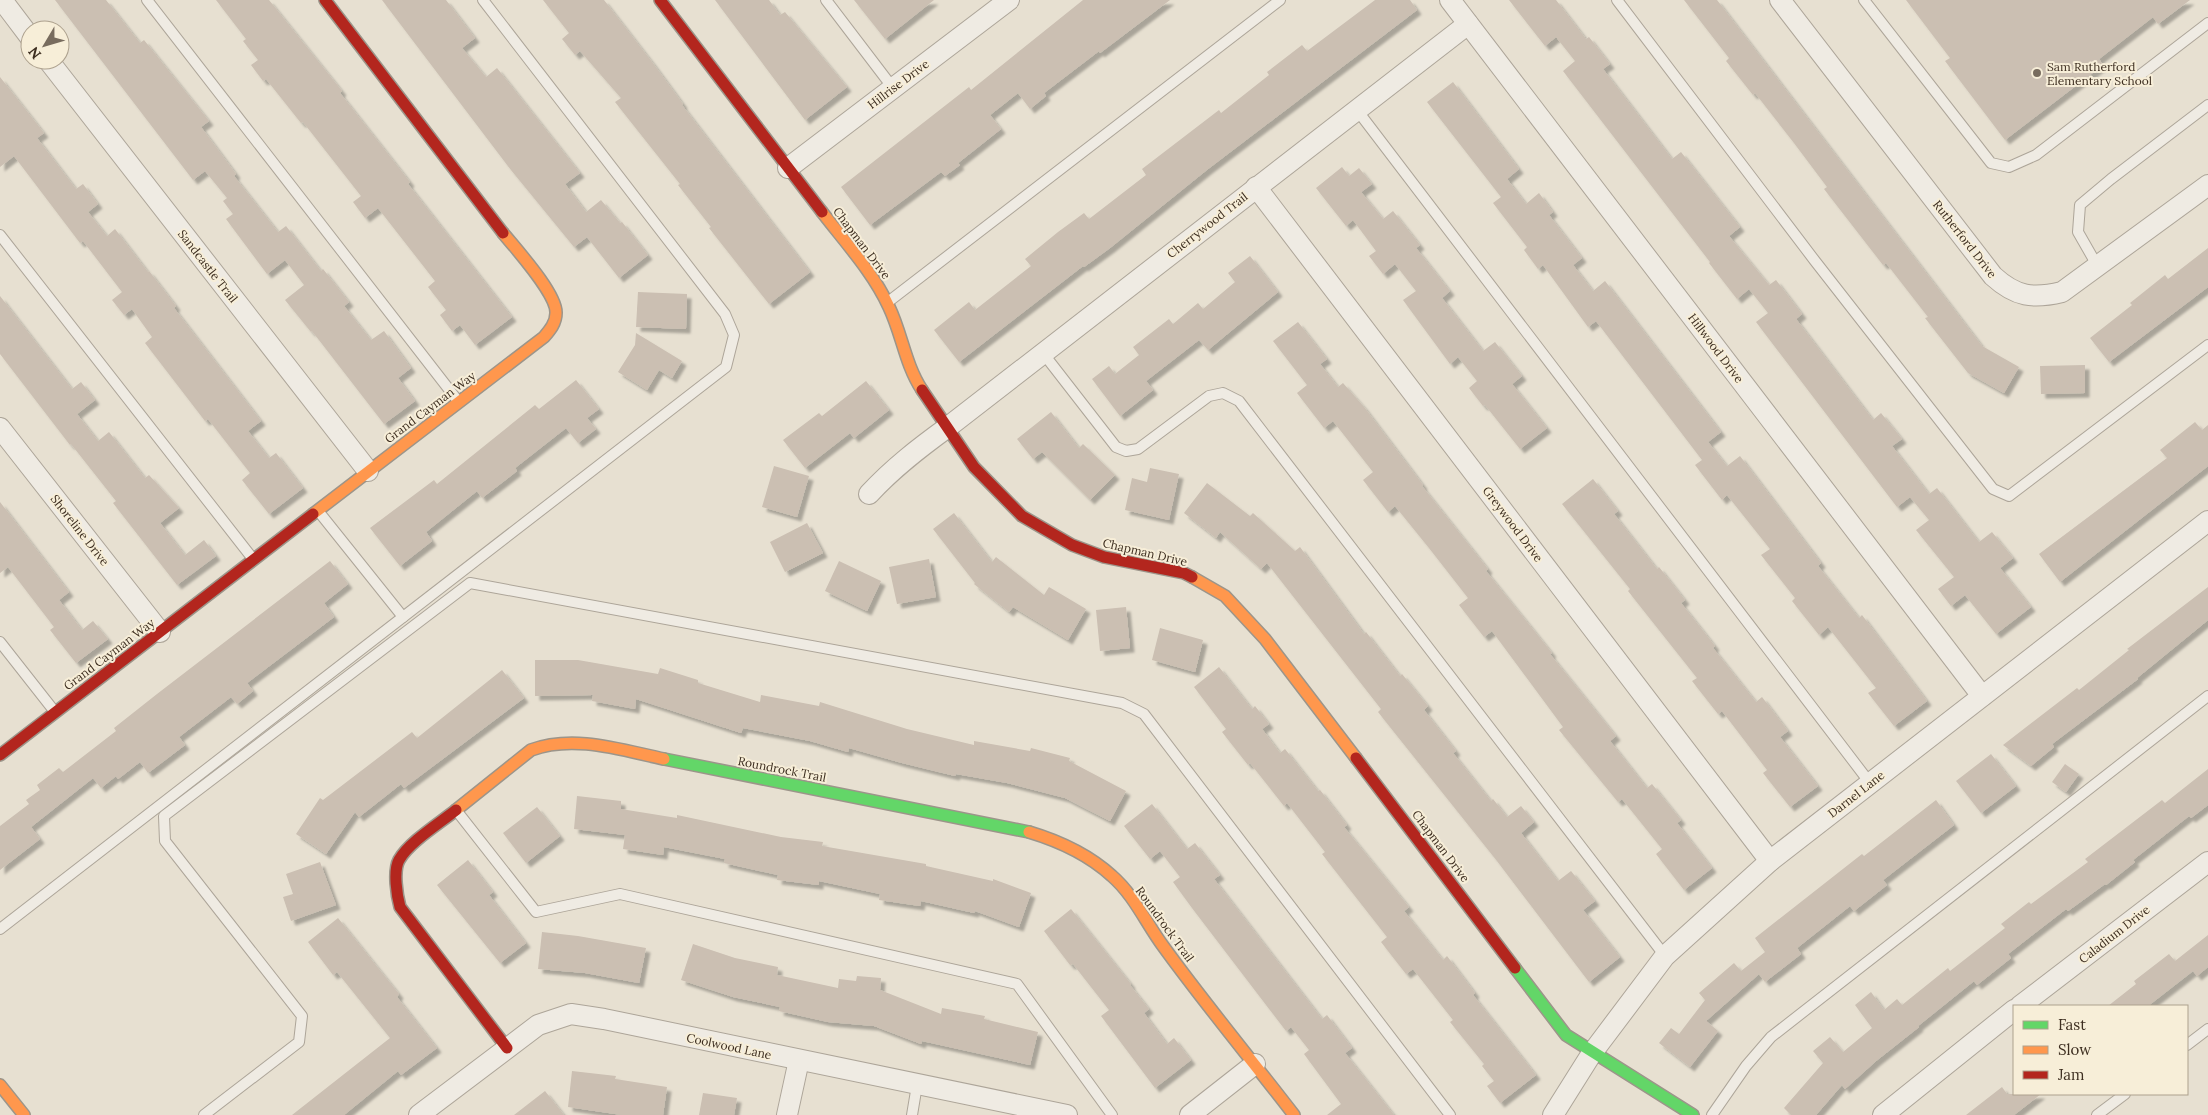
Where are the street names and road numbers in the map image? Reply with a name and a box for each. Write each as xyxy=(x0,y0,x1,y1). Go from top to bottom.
street label: Hillrise Drive xyxy=(864,56,932,112)
street label: Cherrywood Trail xyxy=(1164,189,1250,261)
street label: Rutherford Drive xyxy=(1930,197,2000,281)
street label: Chapman Drive xyxy=(830,204,894,282)
street label: Sandcastle Trail xyxy=(175,226,241,306)
street label: Hillwood Drive xyxy=(1685,310,1747,386)
street label: Grand Cayman Way xyxy=(382,367,479,446)
street label: Greywood Drive xyxy=(1480,483,1547,565)
street label: Shoreline Drive xyxy=(48,491,113,569)
street label: Chapman Drive xyxy=(1101,535,1189,569)
street label: Grand Cayman Way xyxy=(61,614,158,693)
street label: Roundrock Trail xyxy=(737,753,827,785)
street label: Darnel Lane xyxy=(1825,767,1888,821)
street label: Chapman Drive xyxy=(1409,807,1473,885)
street label: Roundrock Trail xyxy=(1133,883,1197,965)
street label: Caladium Drive xyxy=(2076,901,2153,966)
street label: Coolwood Lane xyxy=(685,1030,773,1062)

